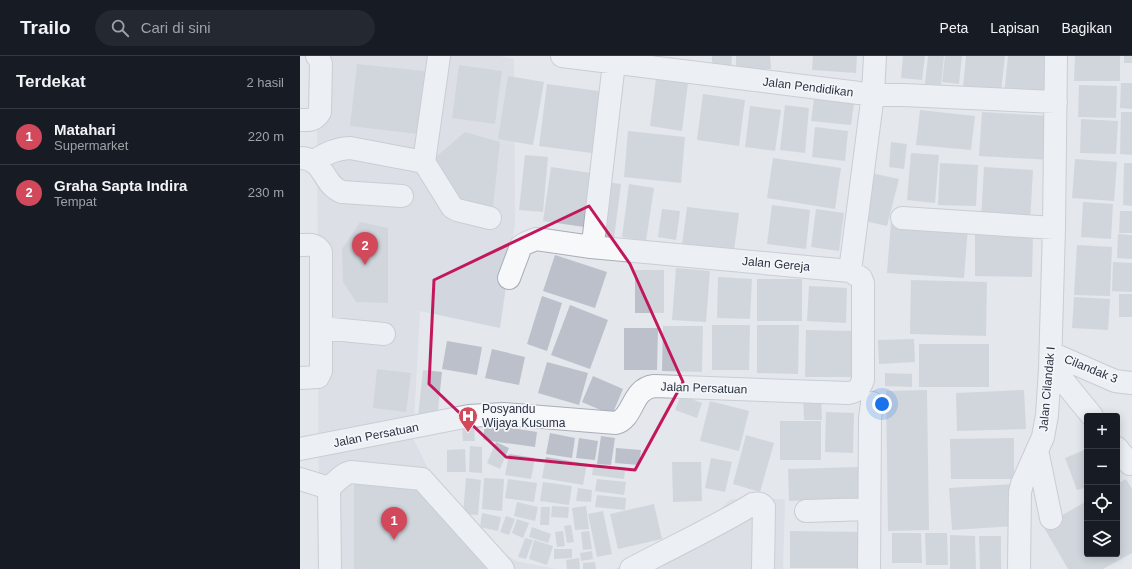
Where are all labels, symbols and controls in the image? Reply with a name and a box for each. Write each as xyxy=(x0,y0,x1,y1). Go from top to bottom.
search box xyxy=(95,10,375,46)
text: Trailo xyxy=(20,17,71,38)
icon: search xyxy=(109,17,131,39)
text: Cari di sini xyxy=(141,19,211,36)
text: Peta xyxy=(940,20,968,36)
text: Lapisan xyxy=(990,20,1039,36)
text: Bagikan xyxy=(1061,20,1112,36)
text: Terdekat xyxy=(16,72,86,91)
street label: Jalan Pendidikan xyxy=(762,74,854,100)
text: 2 hasil xyxy=(246,75,284,90)
text: Matahari xyxy=(54,121,116,138)
text: 1 xyxy=(25,129,33,144)
text: 220 m xyxy=(248,129,284,144)
text: Supermarket xyxy=(54,138,128,153)
text: Graha Sapta Indira xyxy=(54,177,187,194)
text: 2 xyxy=(25,185,33,200)
text: 230 m xyxy=(248,185,284,200)
text: Tempat xyxy=(54,194,97,209)
pin: 2 xyxy=(352,232,378,265)
street label: Jalan Gereja xyxy=(741,254,811,274)
street label: Jalan Cilandak I xyxy=(1036,346,1058,432)
street label: Cilandak 3 xyxy=(1062,352,1120,386)
street label: Jalan Persatuan xyxy=(660,379,748,397)
your location xyxy=(872,394,892,414)
place label: Posyandu Wijaya Kusuma xyxy=(482,402,566,430)
hospital icon: Posyandu Wijaya Kusuma xyxy=(457,405,479,433)
map controls xyxy=(1084,413,1120,557)
button: + xyxy=(1084,413,1120,449)
street label: Jalan Persatuan xyxy=(332,420,420,450)
button: − xyxy=(1084,449,1120,485)
button: locate xyxy=(1084,485,1120,521)
pin: 1 xyxy=(381,507,407,540)
button: layers xyxy=(1084,521,1120,557)

